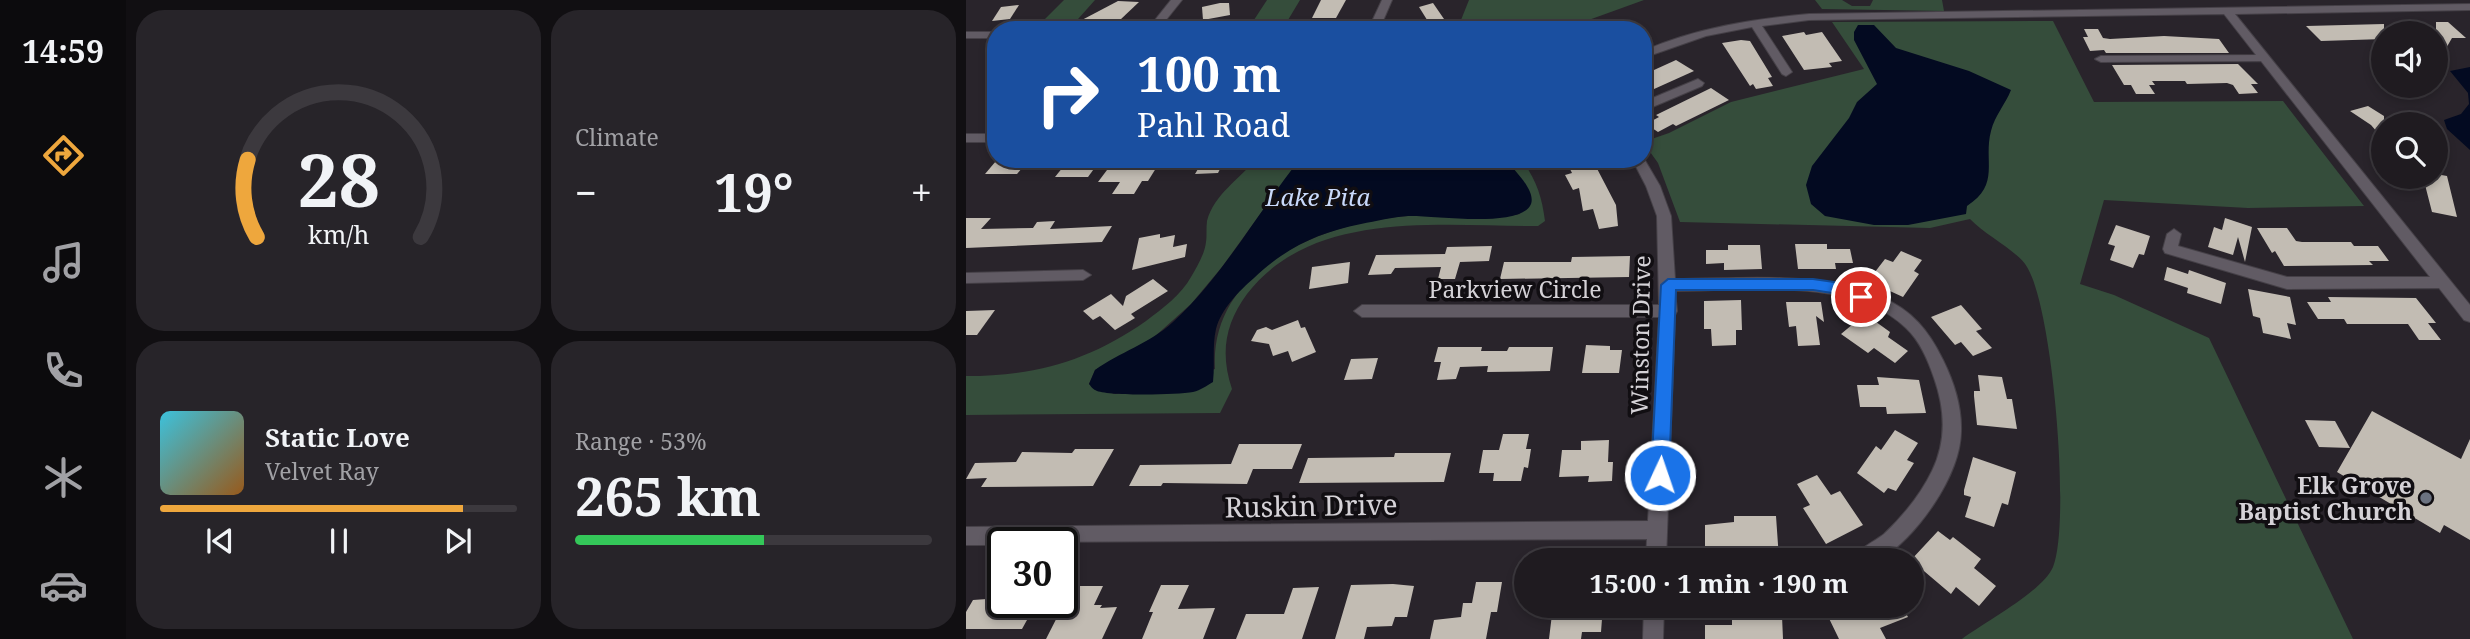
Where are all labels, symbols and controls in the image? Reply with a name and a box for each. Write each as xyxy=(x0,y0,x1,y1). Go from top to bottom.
map controls xyxy=(2371,21,2448,189)
button: sound xyxy=(2371,21,2448,98)
text: 14:59 xyxy=(22,29,104,72)
text: 100 m xyxy=(1137,40,1281,106)
icon: right xyxy=(1022,49,1113,140)
text: Pahl Road xyxy=(1137,103,1290,146)
button: search xyxy=(2371,112,2448,189)
text: Climate xyxy=(575,121,659,153)
text: 28 xyxy=(297,129,380,228)
icon: directions xyxy=(39,131,88,180)
text: 19° xyxy=(714,156,794,227)
text: − xyxy=(575,166,597,218)
text: + xyxy=(911,166,932,218)
water label: Lake Pita xyxy=(1265,180,1371,213)
text: km/h xyxy=(308,216,369,250)
icon: music xyxy=(39,238,88,287)
street label: Winston Drive xyxy=(1623,255,1657,415)
pin xyxy=(1831,267,1891,327)
street label: Parkview Circle xyxy=(1429,273,1601,305)
icon: arrive xyxy=(1842,278,1880,316)
icon: phone xyxy=(39,346,88,395)
text: Static Love xyxy=(265,419,410,455)
text: Range · 53% xyxy=(575,425,707,457)
position arrow xyxy=(1623,438,1697,512)
icon: climate xyxy=(39,453,88,502)
text: Velvet Ray xyxy=(265,455,379,487)
text: 265 km xyxy=(575,460,761,531)
place label: Elk Grove Baptist Church xyxy=(2239,469,2412,527)
street label: Ruskin Drive xyxy=(1224,484,1398,526)
marker: Elk Grove Baptist Church xyxy=(2418,490,2434,506)
icon: previous xyxy=(201,522,239,560)
icon: pause xyxy=(320,522,358,560)
icon: next xyxy=(439,522,477,560)
speed limit sign: 30 xyxy=(987,527,1078,618)
icon: car xyxy=(39,561,88,610)
text: 15:00 · 1 min · 190 m xyxy=(1589,565,1849,601)

